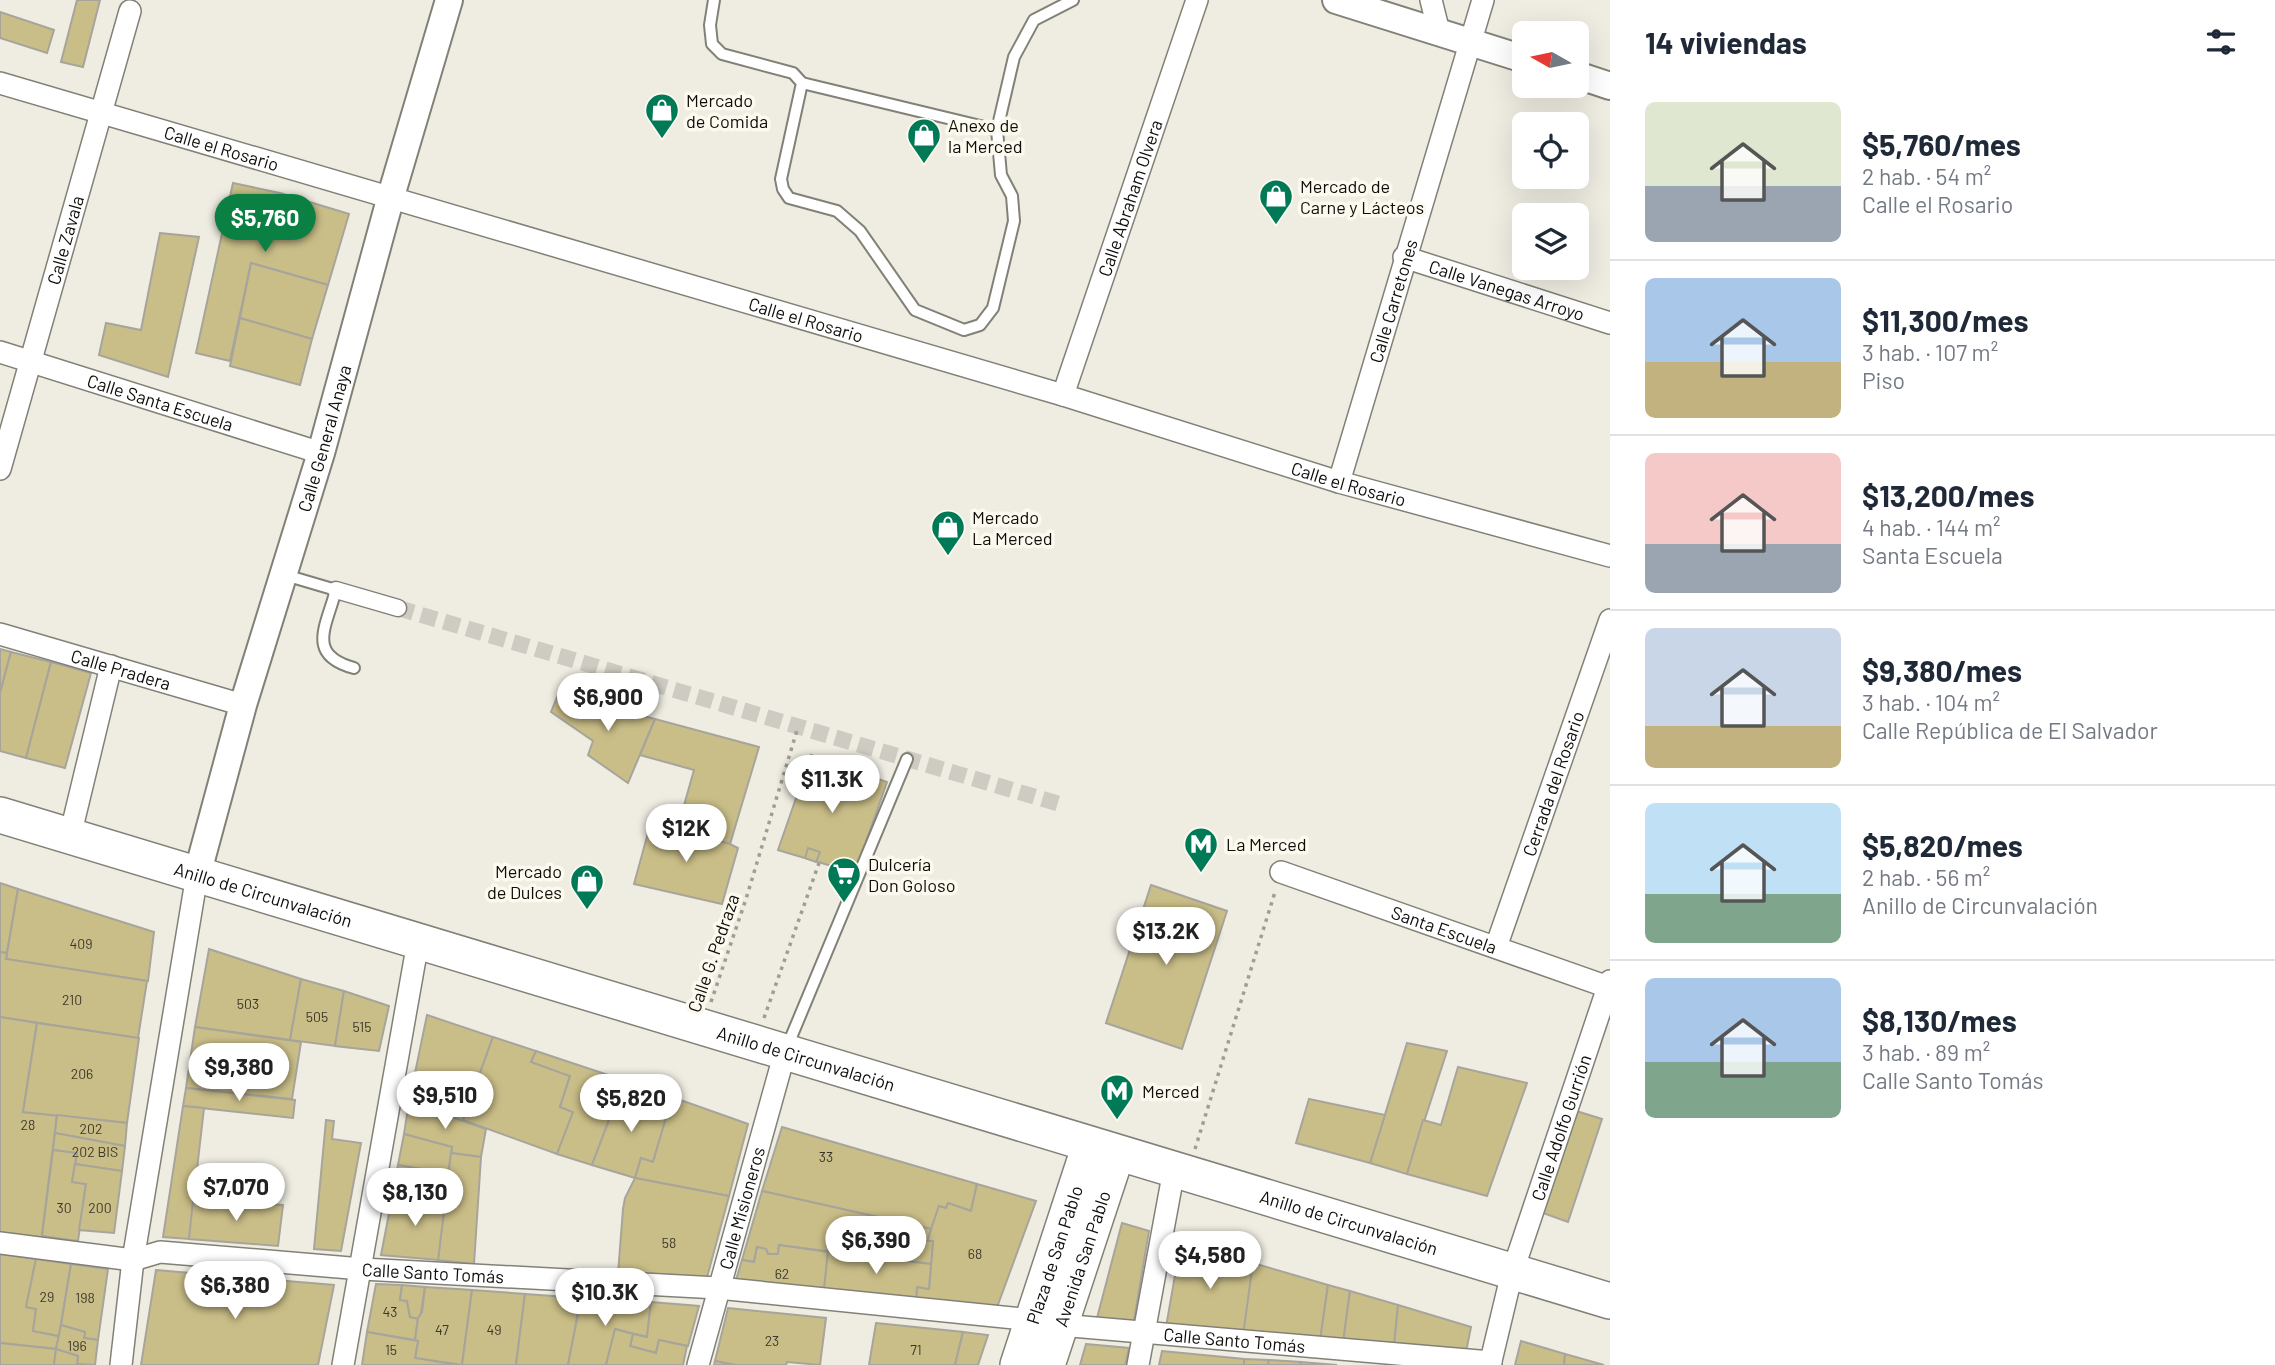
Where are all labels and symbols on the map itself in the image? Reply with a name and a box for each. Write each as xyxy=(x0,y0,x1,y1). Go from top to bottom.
north arrow xyxy=(1512,21,1589,98)
place label: Mercado de Comida xyxy=(686,89,768,132)
shop icon: Mercado de Comida xyxy=(643,91,681,140)
place label: Anexo de la Merced xyxy=(948,114,1023,157)
shop icon: Anexo de la Merced xyxy=(905,116,943,165)
street label: Calle Abraham Olvera xyxy=(1093,117,1167,279)
street label: Calle el Rosario xyxy=(162,121,282,175)
place label: Mercado de Carne y Lácteos xyxy=(1300,175,1424,218)
shop icon: Mercado de Carne y Lácteos xyxy=(1257,177,1295,226)
street label: Calle Zavala xyxy=(42,193,88,287)
pin: $5,760 xyxy=(208,194,322,254)
street label: Calle Carretones xyxy=(1364,237,1422,365)
street label: Calle Vanegas Arroyo xyxy=(1426,255,1587,325)
street label: Calle el Rosario xyxy=(746,292,866,347)
street label: Calle General Anaya xyxy=(293,362,356,514)
street label: Calle Santa Escuela xyxy=(85,369,236,436)
street label: Calle el Rosario xyxy=(1289,457,1408,511)
place label: Mercado La Merced xyxy=(972,506,1053,549)
shop icon: Mercado La Merced xyxy=(929,508,967,557)
street label: Calle Pradera xyxy=(68,644,173,694)
pin: $6,900 xyxy=(551,674,665,733)
street label: Cerrada del Rosario xyxy=(1517,708,1588,859)
pin: $11.3K xyxy=(775,756,889,815)
pin: $12K xyxy=(645,804,727,864)
metro station icon: La Merced xyxy=(1182,825,1220,874)
place label: La Merced xyxy=(1226,833,1307,855)
place label: Dulcería Don Goloso xyxy=(868,853,955,896)
supermarket icon: Dulcería Don Goloso xyxy=(825,855,863,904)
street label: Anillo de Circunvalación xyxy=(172,857,355,932)
place label: Mercado de Dulces xyxy=(487,860,562,903)
shop icon: Mercado de Dulces xyxy=(568,862,606,911)
street label: Calle G. Pedraza xyxy=(682,891,744,1015)
street label: Santa Escuela xyxy=(1389,901,1500,958)
pin: $13.2K xyxy=(1109,908,1223,967)
house number: 409 xyxy=(70,935,92,952)
house number: 210 xyxy=(62,991,82,1008)
house number: 503 xyxy=(237,995,259,1012)
house number: 505 xyxy=(306,1008,328,1025)
house number: 515 xyxy=(353,1018,371,1035)
street label: Anillo de Circunvalación xyxy=(714,1021,898,1096)
pin: $9,380 xyxy=(182,1044,296,1103)
street label: Calle Adolfo Gurrión xyxy=(1526,1052,1596,1203)
house number: 206 xyxy=(71,1065,93,1082)
pin: $9,510 xyxy=(388,1072,502,1131)
metro station icon: Merced xyxy=(1098,1072,1136,1121)
pin: $5,820 xyxy=(574,1074,688,1134)
place label: Merced xyxy=(1142,1080,1200,1102)
house number: 28 xyxy=(21,1116,35,1133)
house number: 202 xyxy=(80,1120,102,1137)
house number: 202 BIS xyxy=(72,1143,118,1160)
street label: Calle Misioneros xyxy=(714,1144,769,1272)
house number: 33 xyxy=(819,1148,833,1165)
pin: $7,070 xyxy=(179,1164,293,1223)
pin: $8,130 xyxy=(358,1168,472,1228)
street label: Plaza de San Pablo xyxy=(1021,1183,1087,1327)
street label: Anillo de Circunvalación xyxy=(1257,1185,1441,1259)
street label: Avenida San Pablo xyxy=(1049,1188,1115,1329)
house number: 30 xyxy=(56,1199,72,1216)
house number: 200 xyxy=(88,1199,112,1216)
pin: $6,390 xyxy=(819,1216,933,1276)
pin: $4,580 xyxy=(1153,1232,1267,1291)
house number: 58 xyxy=(662,1234,676,1251)
house number: 68 xyxy=(968,1245,982,1262)
street label: Calle Santo Tomás xyxy=(361,1258,505,1288)
pin: $6,380 xyxy=(178,1262,292,1321)
house number: 62 xyxy=(775,1265,789,1282)
pin: $10.3K xyxy=(548,1268,662,1328)
house number: 29 xyxy=(40,1288,54,1305)
house number: 198 xyxy=(75,1289,95,1306)
house number: 43 xyxy=(383,1303,397,1320)
house number: 47 xyxy=(435,1321,449,1338)
house number: 49 xyxy=(486,1321,502,1338)
street label: Calle Santo Tomás xyxy=(1163,1323,1306,1357)
house number: 23 xyxy=(765,1332,779,1349)
house number: 196 xyxy=(67,1337,87,1354)
house number: 15 xyxy=(385,1341,397,1358)
house number: 71 xyxy=(910,1341,922,1358)

